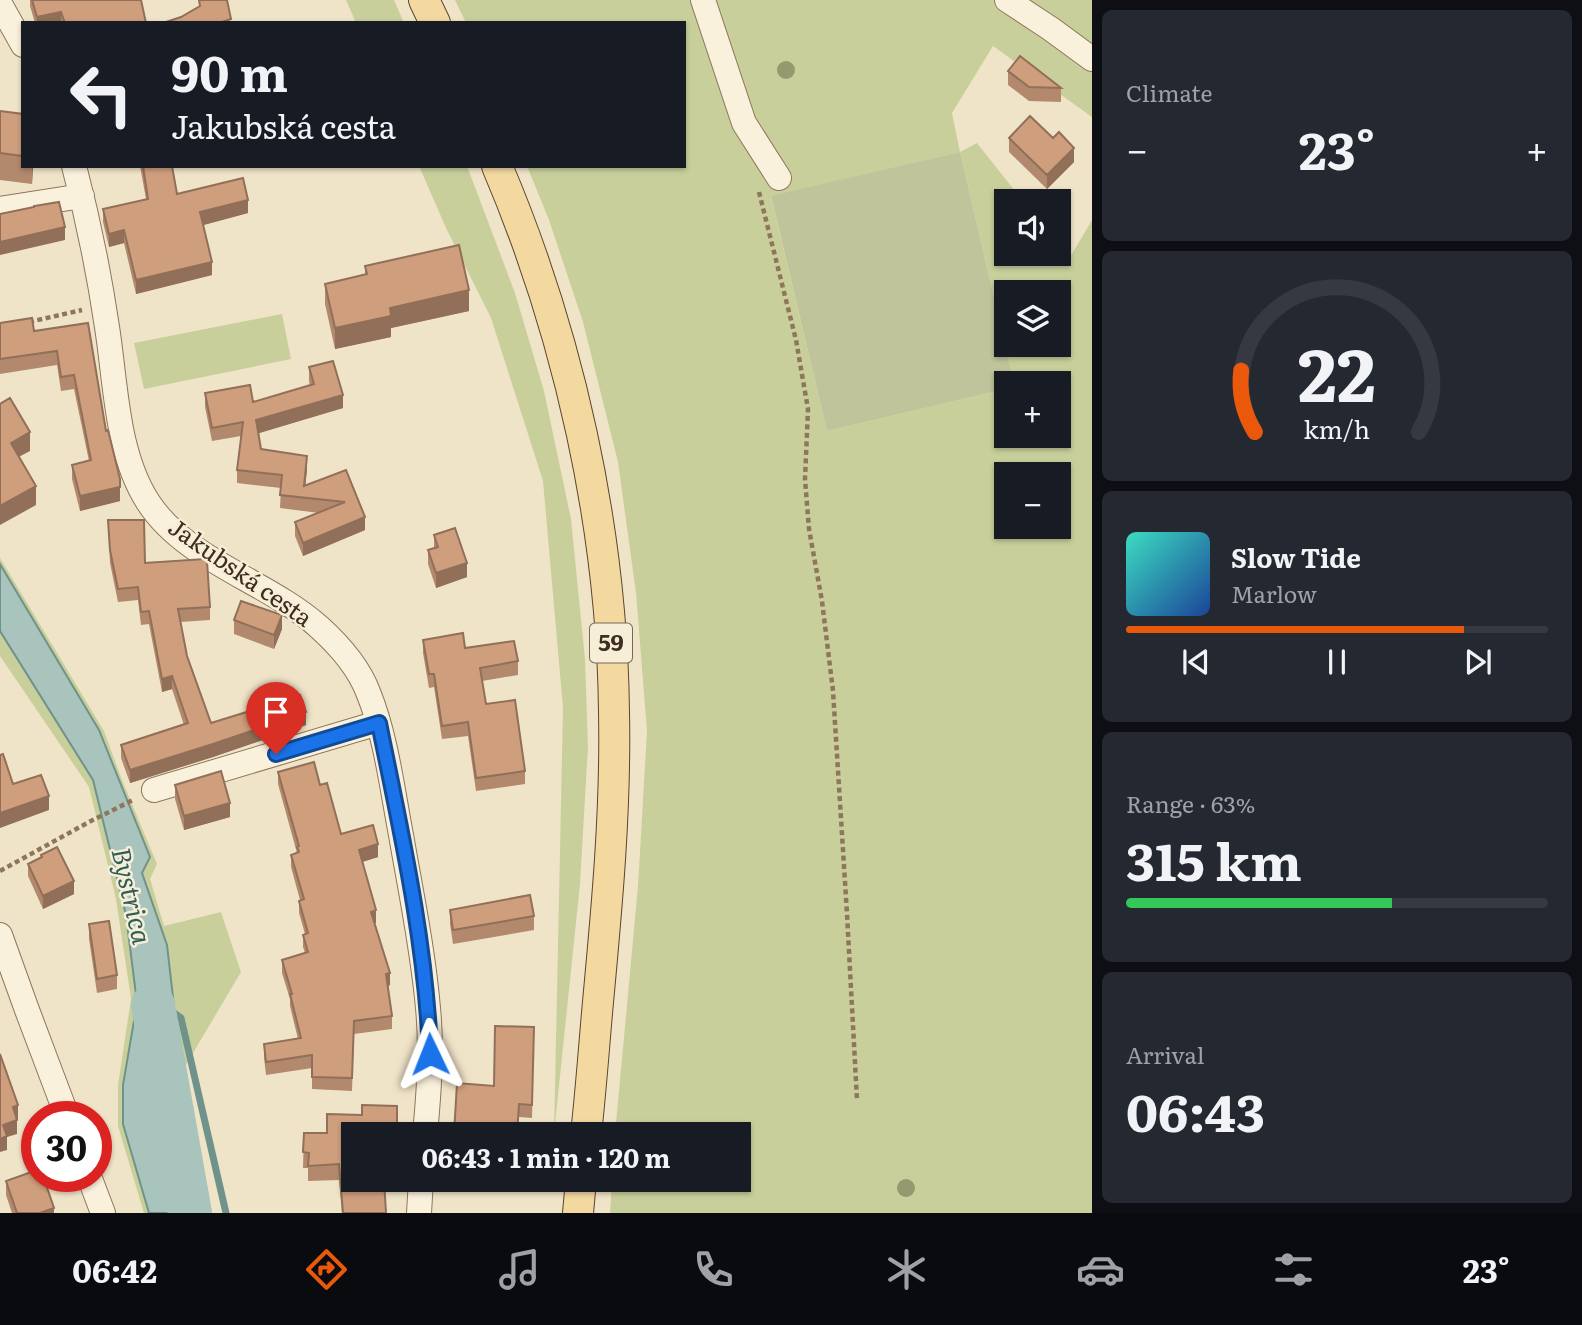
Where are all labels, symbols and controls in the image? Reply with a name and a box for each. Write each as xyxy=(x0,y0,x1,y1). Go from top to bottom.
text: 90 m xyxy=(171,34,288,107)
icon: left xyxy=(56,49,147,140)
text: Climate xyxy=(1126,75,1212,109)
text: Jakubská cesta xyxy=(171,101,396,149)
text: 23° xyxy=(1299,109,1375,186)
text: − xyxy=(1126,119,1148,176)
text: + xyxy=(1526,119,1548,176)
map controls xyxy=(994,189,1071,539)
button: sound xyxy=(994,189,1071,266)
button: layers xyxy=(994,280,1071,357)
text: 22 xyxy=(1298,316,1376,424)
button: + xyxy=(994,371,1071,448)
text: km/h xyxy=(1304,410,1370,447)
button: − xyxy=(994,462,1071,539)
street label: Jakubská cesta xyxy=(162,508,321,634)
text: Slow Tide xyxy=(1231,537,1361,576)
text: Marlow xyxy=(1231,576,1317,610)
road number: 59 xyxy=(590,624,632,663)
icon: previous xyxy=(1177,643,1215,681)
icon: pause xyxy=(1318,643,1356,681)
icon: next xyxy=(1459,643,1497,681)
pin xyxy=(246,682,306,754)
icon: arrive xyxy=(257,693,295,731)
text: Range · 63% xyxy=(1126,786,1255,820)
text: 315 km xyxy=(1126,820,1302,897)
water label: Bystrica xyxy=(103,843,163,948)
position arrow xyxy=(393,1017,467,1091)
text: Arrival xyxy=(1126,1037,1205,1071)
text: 06:43 xyxy=(1126,1071,1265,1148)
speed limit sign: 30 xyxy=(21,1101,112,1192)
text: 06:43 · 1 min · 120 m xyxy=(422,1137,670,1176)
text: 06:42 xyxy=(72,1245,157,1293)
icon: directions xyxy=(302,1245,351,1294)
icon: music xyxy=(495,1245,544,1294)
icon: phone xyxy=(689,1245,738,1294)
icon: climate xyxy=(882,1245,931,1294)
icon: car xyxy=(1076,1245,1125,1294)
icon: filters xyxy=(1269,1245,1318,1294)
text: 23° xyxy=(1463,1245,1510,1293)

